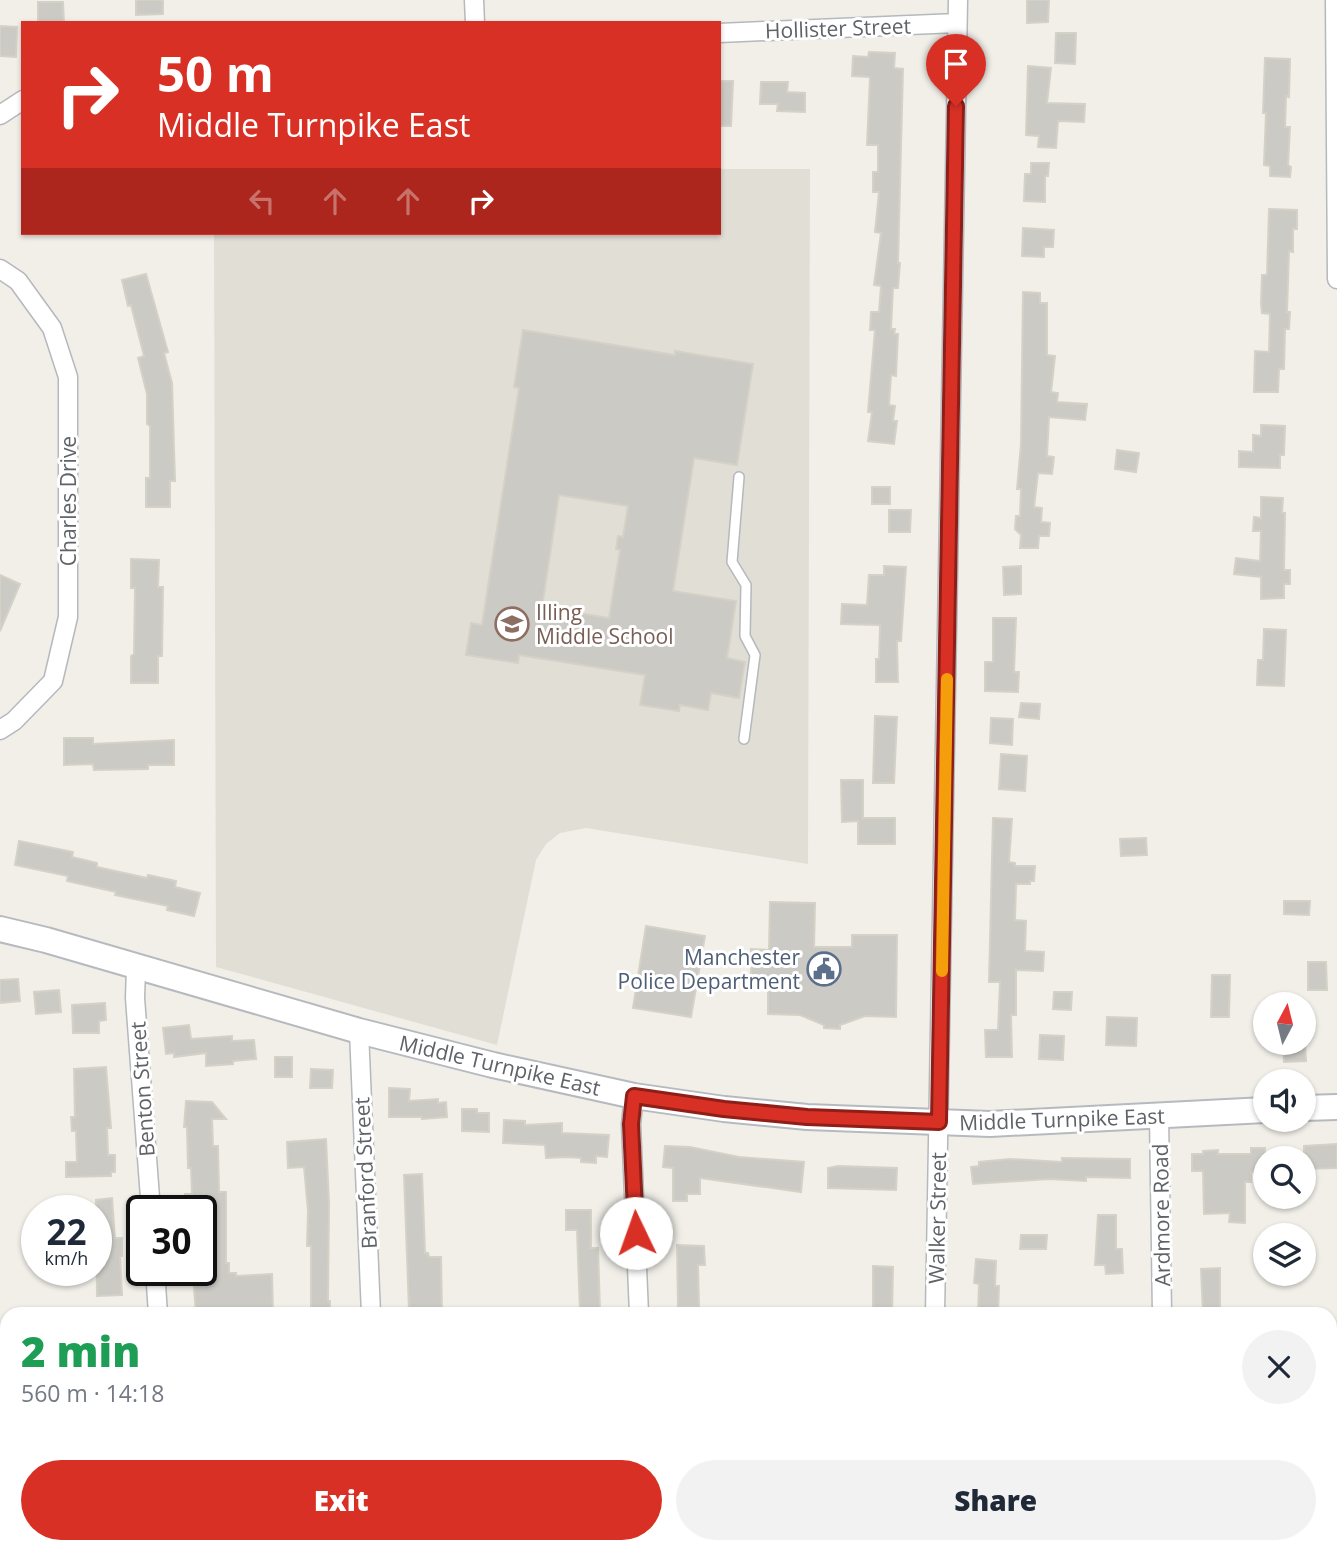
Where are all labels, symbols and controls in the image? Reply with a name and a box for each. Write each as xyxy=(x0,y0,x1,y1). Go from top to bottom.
street label: Hollister Street xyxy=(765,11,911,45)
pin xyxy=(926,34,986,106)
text: 50 m xyxy=(157,40,274,106)
icon: arrive xyxy=(937,45,975,83)
icon: right xyxy=(42,49,133,140)
text: Middle Turnpike East xyxy=(157,103,470,146)
icon: left xyxy=(243,182,281,220)
icon: ahead xyxy=(316,182,354,220)
icon: ahead xyxy=(389,182,427,220)
icon: right xyxy=(462,182,500,220)
street label: Charles Drive xyxy=(54,436,82,566)
place label: Illing Middle School xyxy=(536,598,673,650)
school or university icon: Illing Middle School xyxy=(493,605,531,643)
place label: Manchester Police Department xyxy=(618,943,800,995)
public building icon: Manchester Police Department xyxy=(805,950,843,988)
north arrow xyxy=(1253,992,1316,1055)
map controls xyxy=(1253,992,1316,1286)
street label: Benton Street xyxy=(123,1021,161,1157)
street label: Middle Turnpike East xyxy=(397,1028,603,1102)
button: sound xyxy=(1253,1069,1316,1132)
street label: Branford Street xyxy=(347,1096,383,1250)
street label: Middle Turnpike East xyxy=(959,1101,1165,1137)
street label: Ardmore Road xyxy=(1146,1143,1176,1287)
button: search xyxy=(1253,1146,1316,1209)
street label: Walker Street xyxy=(922,1152,952,1284)
speed limit sign: 30 xyxy=(126,1195,217,1286)
position arrow xyxy=(599,1196,673,1270)
text: 22 xyxy=(46,1208,87,1255)
button: layers xyxy=(1253,1223,1316,1286)
text: km/h xyxy=(45,1246,88,1270)
text: 2 min xyxy=(21,1322,140,1379)
button: close xyxy=(1242,1330,1316,1404)
text: 560 m · 14:18 xyxy=(21,1377,164,1409)
button: Exit xyxy=(21,1460,662,1540)
button: Share xyxy=(676,1460,1316,1540)

